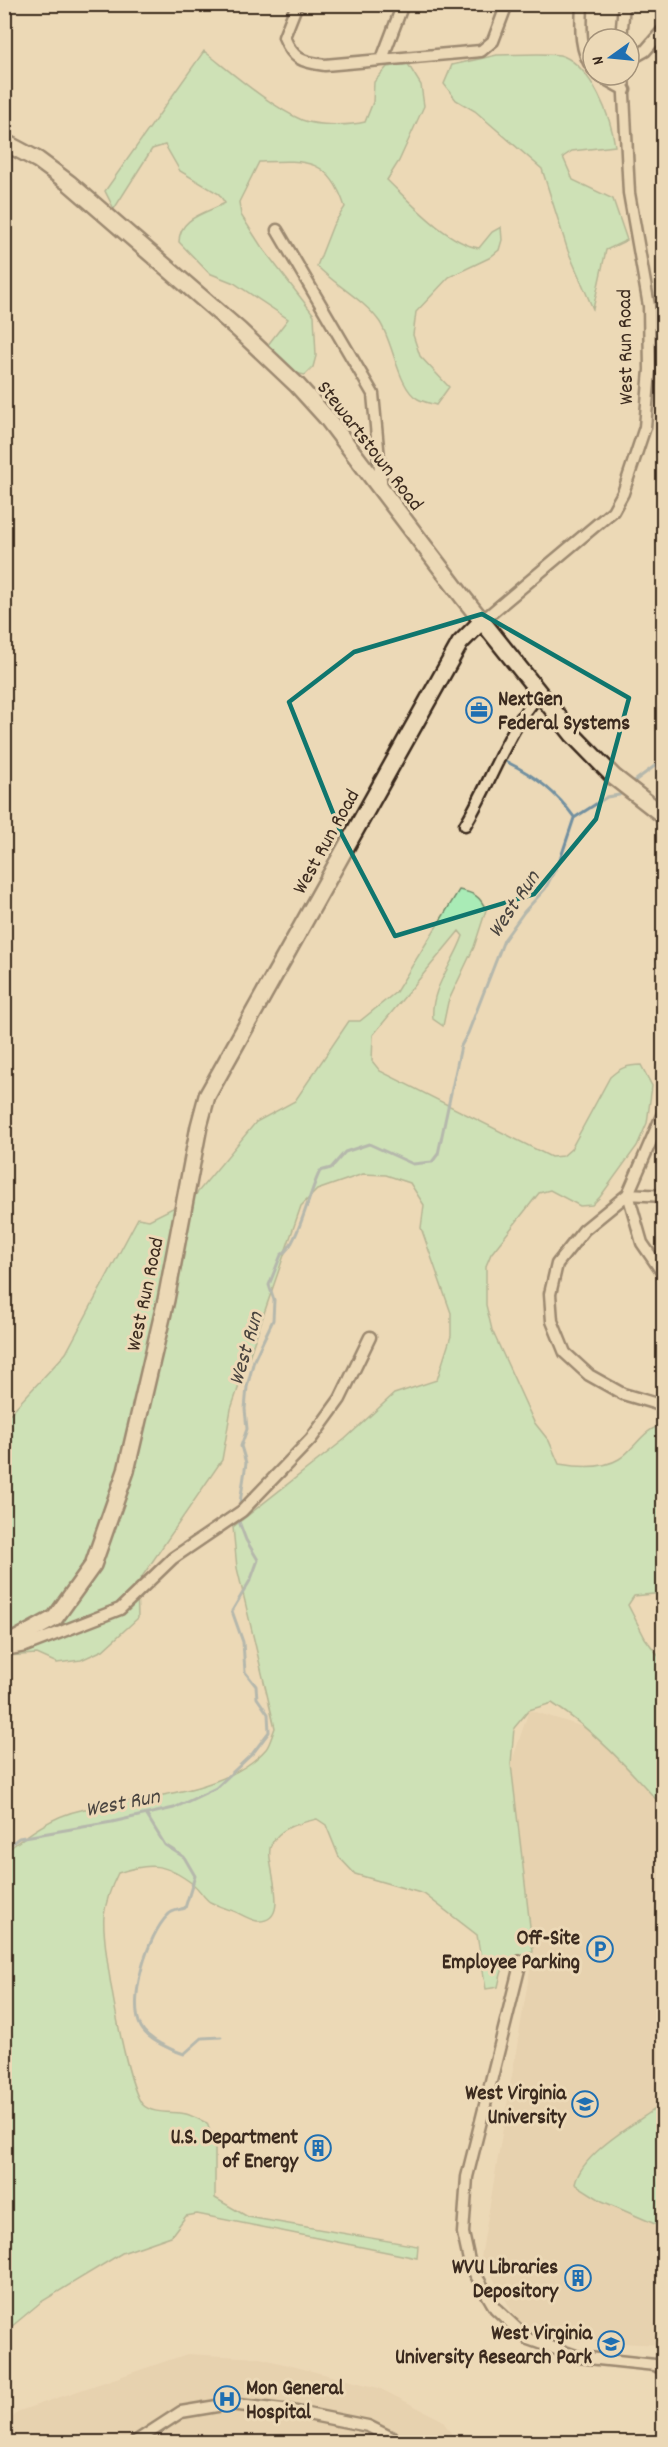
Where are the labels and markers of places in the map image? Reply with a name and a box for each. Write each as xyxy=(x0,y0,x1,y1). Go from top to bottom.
place label: NextGen Federal Systems xyxy=(498,686,630,740)
office icon: NextGen Federal Systems xyxy=(464,695,494,725)
place label: Off-Site Employee Parking xyxy=(442,1925,580,1979)
parking icon: Off-Site Employee Parking xyxy=(585,1934,615,1964)
place label: West Virginia University xyxy=(465,2080,567,2134)
school or university icon: West Virginia University xyxy=(570,2089,600,2119)
place label: U.S. Department of Energy xyxy=(171,2124,299,2178)
building icon: U.S. Department of Energy xyxy=(303,2133,333,2163)
place label: WVU Libraries Depository xyxy=(452,2254,559,2308)
building icon: WVU Libraries Depository xyxy=(563,2263,593,2293)
place label: West Virginia University Research Park xyxy=(395,2320,593,2374)
school or university icon: West Virginia University Research Park xyxy=(596,2329,626,2359)
place label: Mon General Hospital xyxy=(246,2375,345,2429)
hospital icon: Mon General Hospital xyxy=(212,2384,242,2414)

